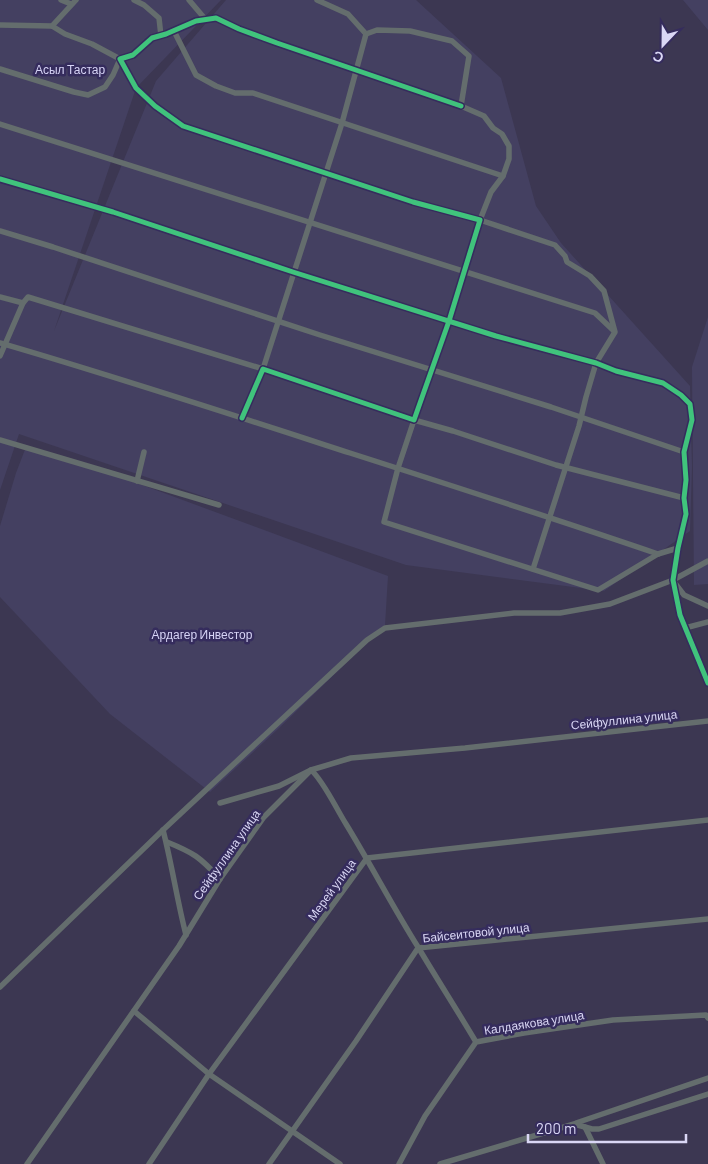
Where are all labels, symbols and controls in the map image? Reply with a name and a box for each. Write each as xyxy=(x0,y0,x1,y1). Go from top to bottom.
north arrow xyxy=(638,20,688,70)
text: С xyxy=(650,48,666,67)
park label: Асыл Тастар xyxy=(35,62,105,77)
park label: Ардагер Инвестор xyxy=(152,627,253,642)
street label: Сейфуллина улица xyxy=(570,706,678,733)
street label: Сейфуллина улица xyxy=(190,806,264,903)
street label: Мерей улица xyxy=(304,856,359,923)
street label: Байсеитовой улица xyxy=(422,919,531,946)
street label: Калдаякова улица xyxy=(483,1007,585,1038)
scale bar xyxy=(528,1112,686,1144)
text: 200 m xyxy=(536,1119,576,1137)

